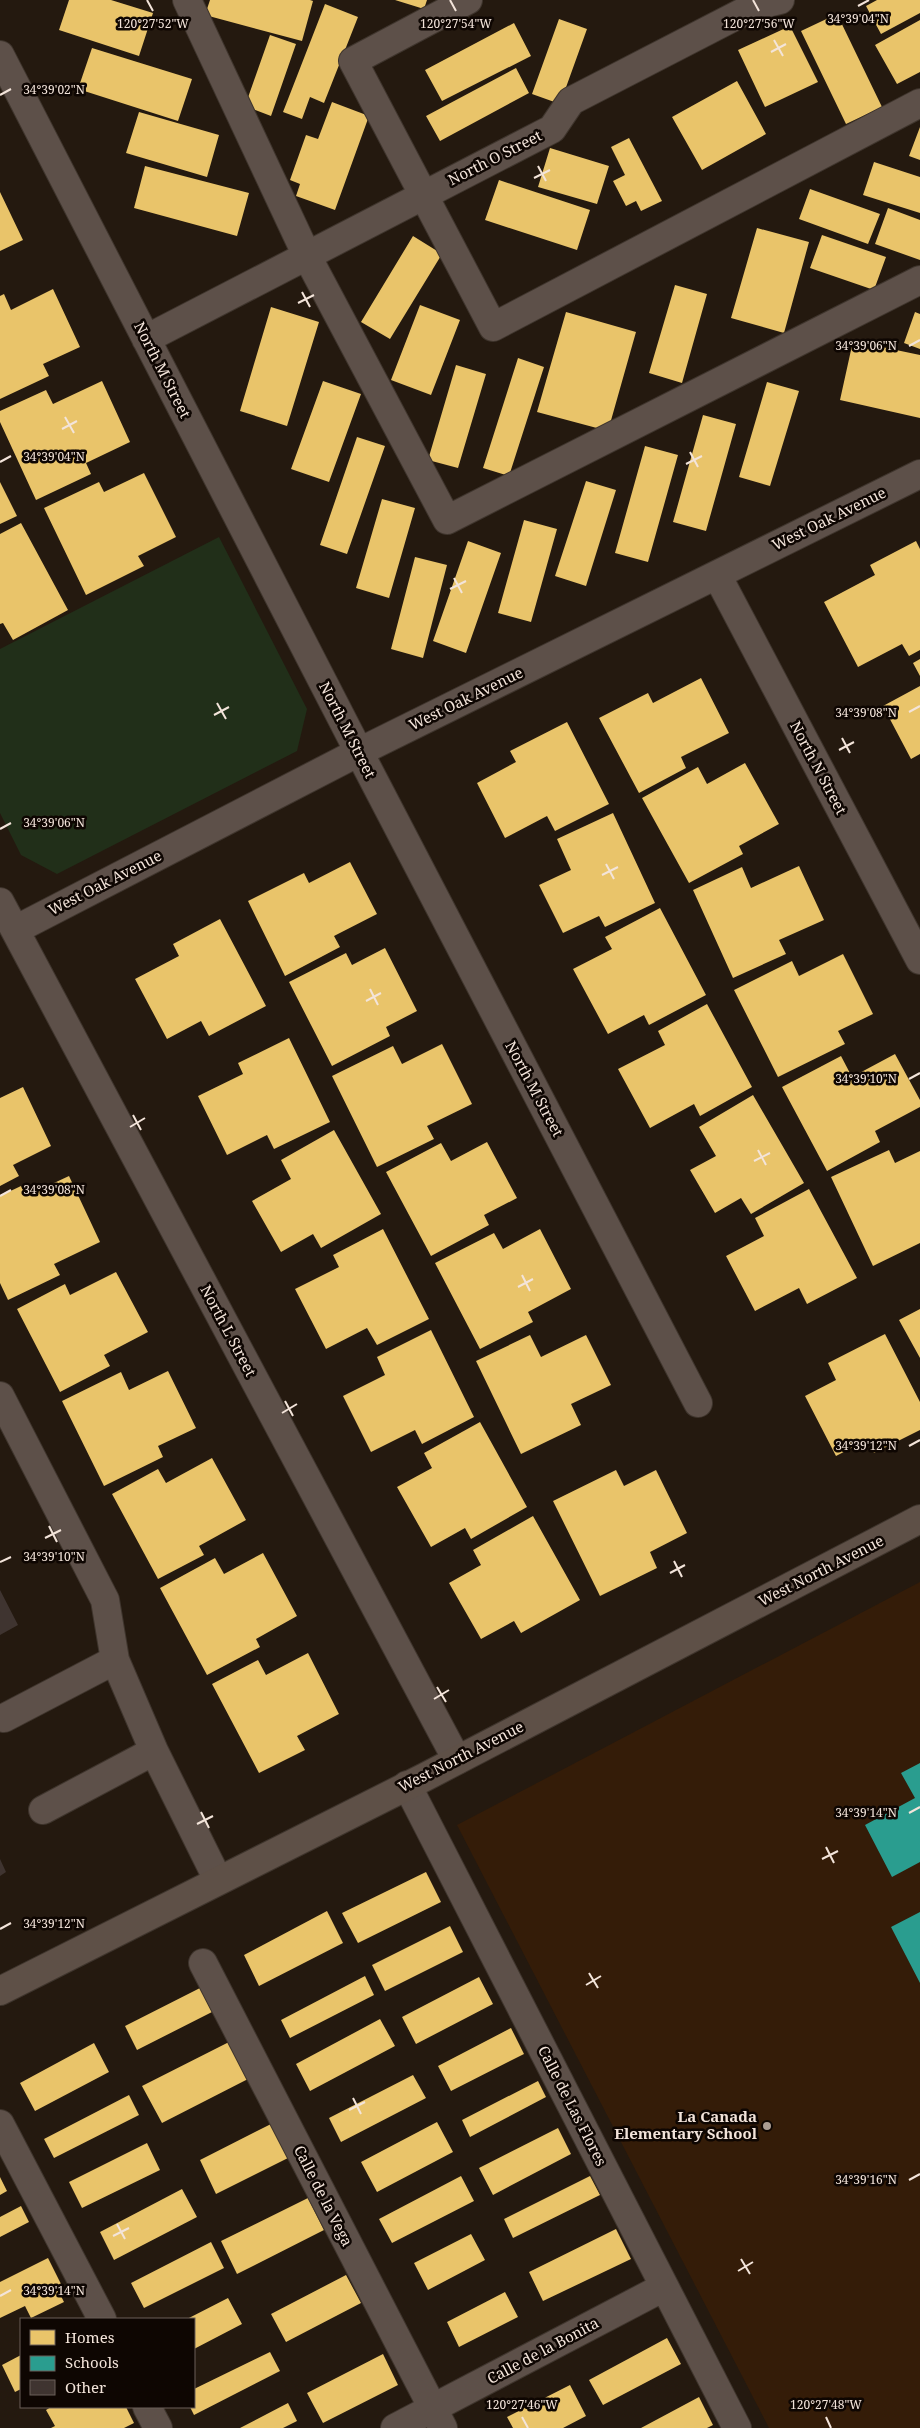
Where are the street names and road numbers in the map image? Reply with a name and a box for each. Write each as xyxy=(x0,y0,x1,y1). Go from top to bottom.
street label: North O Street xyxy=(444,125,545,189)
street label: North M Street xyxy=(130,318,196,421)
street label: West Oak Avenue xyxy=(768,482,889,554)
street label: West Oak Avenue xyxy=(405,662,526,734)
street label: North M Street xyxy=(315,678,381,781)
street label: North N Street xyxy=(786,717,852,818)
street label: West Oak Avenue xyxy=(44,845,165,919)
street label: North M Street xyxy=(501,1037,569,1140)
street label: North L Street xyxy=(196,1281,261,1380)
street label: West North Avenue xyxy=(754,1530,887,1610)
street label: West North Avenue xyxy=(394,1716,527,1796)
street label: Calle de Las Flores xyxy=(534,2042,612,2169)
street label: Calle de la Vega xyxy=(290,2142,358,2249)
street label: Calle de la Bonita xyxy=(483,2312,602,2388)

